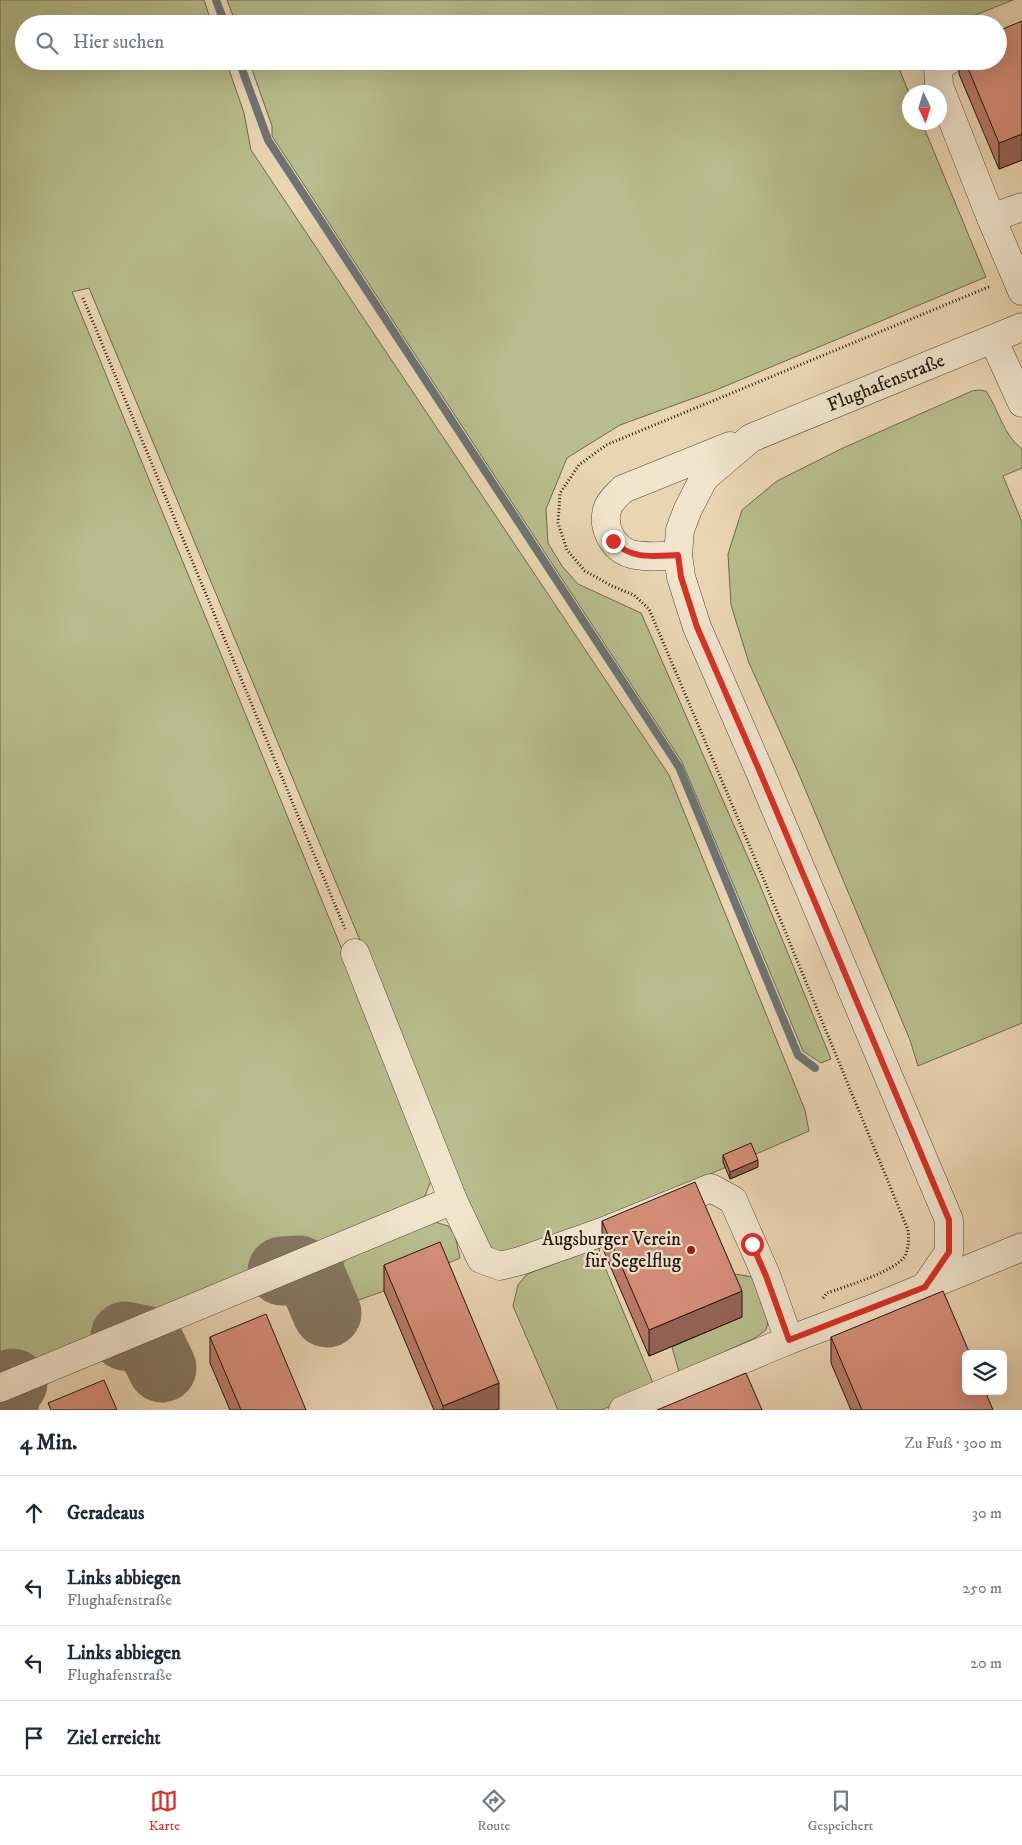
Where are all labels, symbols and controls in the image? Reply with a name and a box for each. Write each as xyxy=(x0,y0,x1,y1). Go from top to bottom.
search box xyxy=(15,15,1007,70)
icon: search xyxy=(33,29,61,57)
text: Hier suchen xyxy=(73,31,164,54)
north arrow xyxy=(902,85,947,130)
street label: Flughafenstraße xyxy=(824,349,948,417)
route end xyxy=(602,530,625,553)
place label: Augsburger Verein für Segelflug xyxy=(542,1228,682,1273)
route start xyxy=(741,1233,764,1256)
marker: Augsburger Verein für Segelflug xyxy=(685,1244,697,1256)
map controls xyxy=(962,1350,1007,1395)
button: layers xyxy=(962,1350,1007,1395)
text: 4 Min. xyxy=(20,1430,77,1456)
text: Zu Fuß · 300 m xyxy=(904,1433,1002,1453)
icon: ahead xyxy=(20,1499,48,1527)
text: Geradeaus xyxy=(67,1502,144,1525)
text: 30 m xyxy=(972,1503,1002,1523)
text: Links abbiegen xyxy=(67,1567,181,1590)
icon: left xyxy=(20,1574,48,1602)
text: 250 m xyxy=(962,1578,1002,1598)
text: Flughafenstraße xyxy=(67,1590,172,1610)
text: Links abbiegen xyxy=(67,1642,181,1665)
icon: left xyxy=(20,1649,48,1677)
text: 20 m xyxy=(970,1653,1002,1673)
text: Flughafenstraße xyxy=(67,1665,172,1685)
icon: arrive xyxy=(20,1724,48,1752)
text: Ziel erreicht xyxy=(67,1727,161,1750)
tab: Karte xyxy=(149,1787,180,1835)
tab: Route xyxy=(477,1787,510,1835)
tab: Gespeichert xyxy=(808,1787,873,1835)

